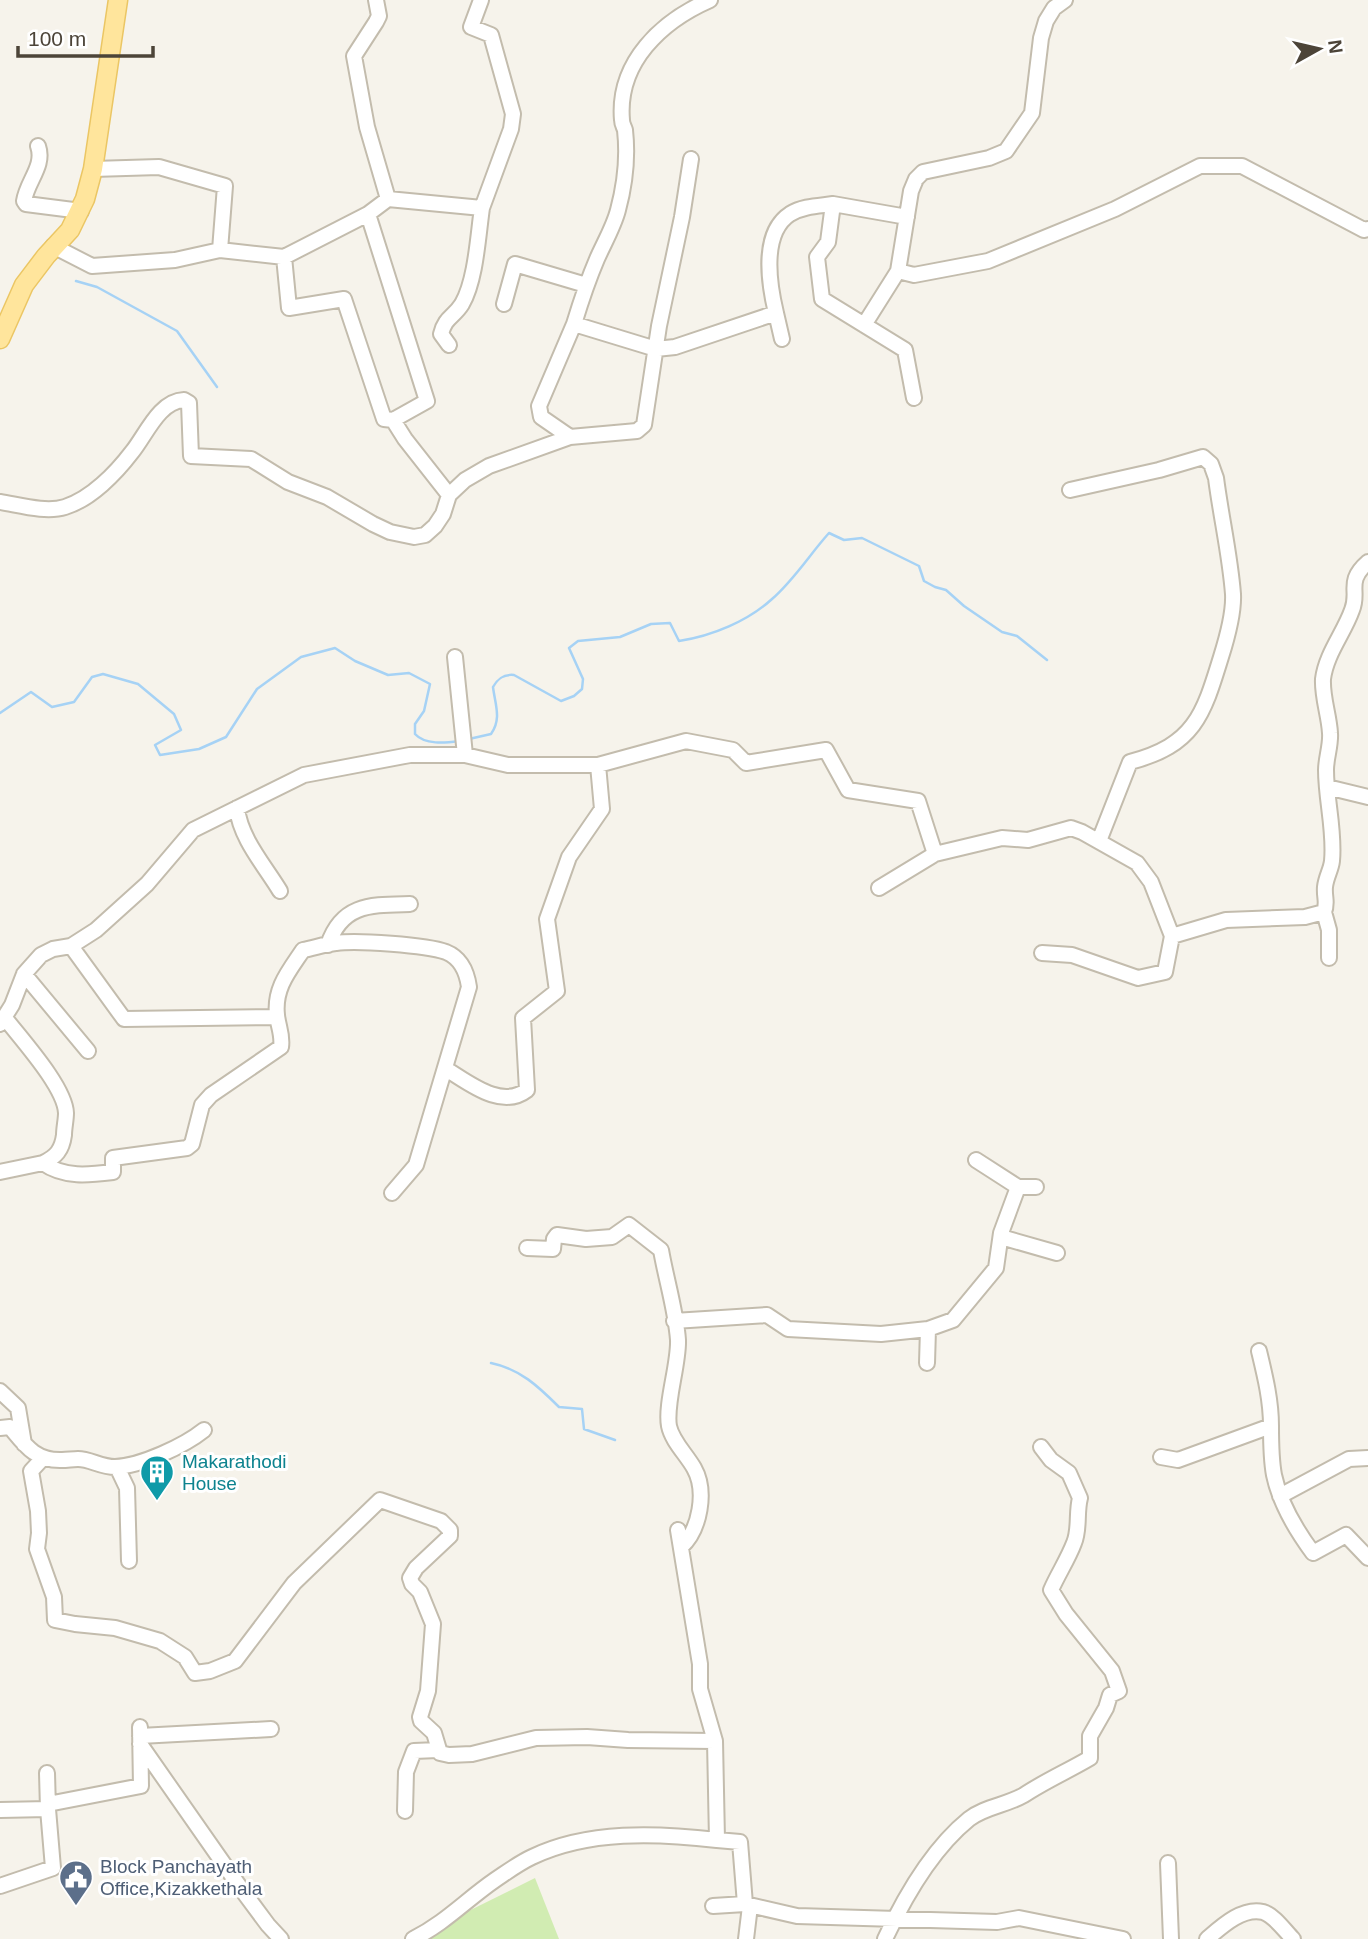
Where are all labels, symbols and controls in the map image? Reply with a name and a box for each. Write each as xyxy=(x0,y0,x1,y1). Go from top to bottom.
scale bar xyxy=(18,14,152,58)
north arrow xyxy=(1284,14,1354,84)
text: 100 m xyxy=(28,27,86,50)
text: N xyxy=(1324,38,1347,55)
place label: Makarathodi House xyxy=(182,1451,287,1494)
building icon: Makarathodi House xyxy=(138,1453,176,1502)
place label: Block Panchayath Office,Kizakkethala xyxy=(100,1856,263,1899)
public building icon: Block Panchayath Office,Kizakkethala xyxy=(57,1858,95,1907)

